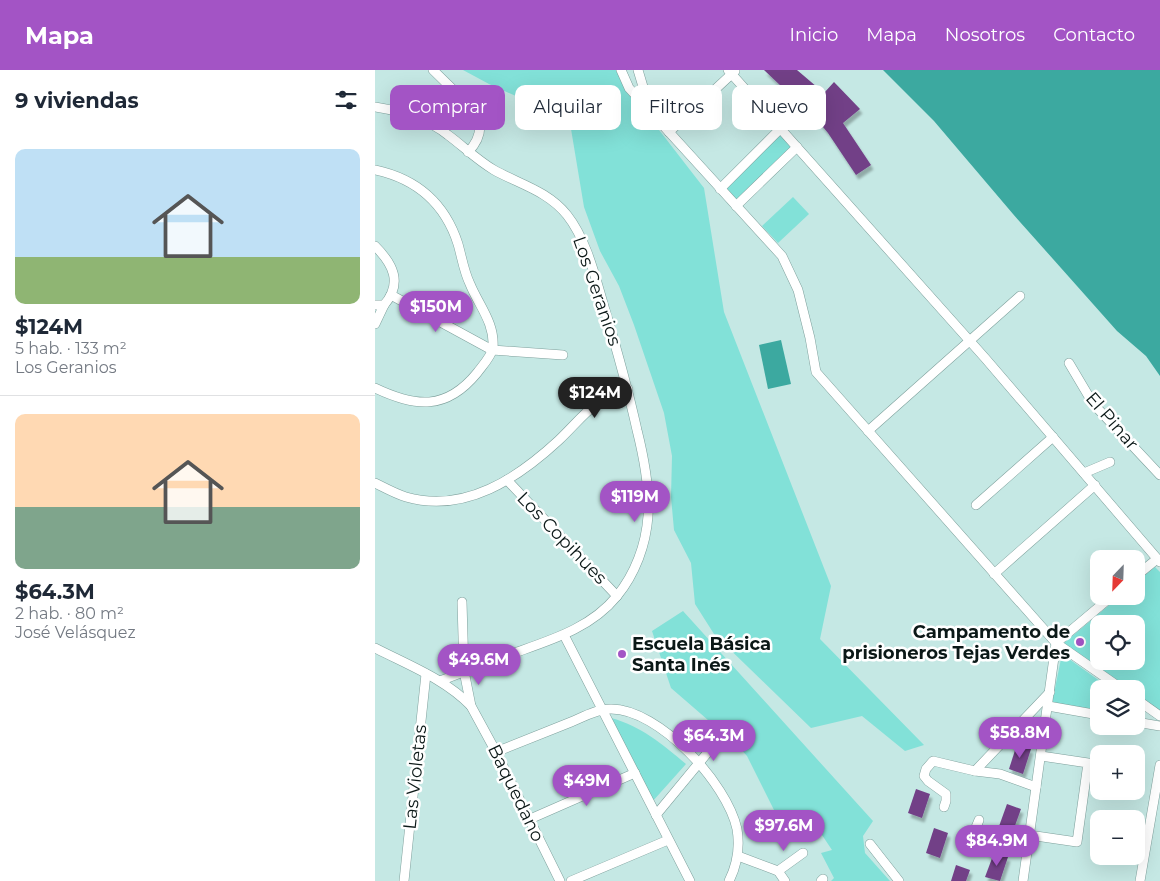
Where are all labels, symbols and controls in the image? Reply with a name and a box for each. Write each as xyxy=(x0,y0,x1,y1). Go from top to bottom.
text: Mapa xyxy=(25,21,94,50)
text: Inicio xyxy=(790,24,838,46)
text: Mapa xyxy=(866,24,917,46)
text: Nosotros xyxy=(945,24,1025,46)
text: Contacto xyxy=(1053,24,1135,46)
chip: Comprar xyxy=(390,85,505,130)
chip: Alquilar xyxy=(515,85,621,130)
chip: Filtros xyxy=(631,85,722,130)
chip: Nuevo xyxy=(732,85,826,130)
icon: filters xyxy=(332,86,360,114)
text: 9 viviendas xyxy=(15,88,139,113)
icon: home xyxy=(143,181,233,271)
street label: Los Geranios xyxy=(568,233,626,349)
pin: $150M xyxy=(401,290,471,333)
text: $150M xyxy=(410,297,462,316)
text: $124M xyxy=(15,314,83,339)
text: 5 hab. · 133 m² xyxy=(15,339,127,358)
text: Los Geranios xyxy=(15,358,117,377)
pin: $124M xyxy=(560,376,630,419)
text: $124M xyxy=(569,383,621,402)
street label: El Pinar xyxy=(1081,388,1143,454)
icon: home xyxy=(143,447,233,537)
pin: $119M xyxy=(600,480,670,523)
street label: Los Copihues xyxy=(512,487,612,589)
text: $119M xyxy=(611,487,659,506)
north arrow xyxy=(1090,550,1145,605)
map controls xyxy=(1090,550,1145,865)
text: $64.3M xyxy=(15,579,95,604)
text: 2 hab. · 80 m² xyxy=(15,604,124,623)
button: locate xyxy=(1090,615,1145,670)
place label: Campamento de prisioneros Tejas Verdes xyxy=(842,621,1070,664)
text: José Velásquez xyxy=(15,623,136,642)
place label: Escuela Básica Santa Inés xyxy=(632,633,771,676)
marker: Campamento de prisioneros Tejas Verdes xyxy=(1074,636,1086,648)
pin: $49.6M xyxy=(438,644,520,686)
marker: Escuela Básica Santa Inés xyxy=(616,648,628,660)
text: $49.6M xyxy=(449,650,509,669)
button: layers xyxy=(1090,680,1145,735)
pin: $58.8M xyxy=(979,716,1061,759)
pin: $64.3M xyxy=(673,720,755,762)
street label: Las Violetas xyxy=(399,723,431,830)
text: $58.8M xyxy=(990,723,1050,742)
text: $64.3M xyxy=(684,726,744,745)
street label: Baquedano xyxy=(483,741,549,845)
button: + xyxy=(1090,745,1145,800)
pin: $49M xyxy=(557,764,617,807)
text: $49M xyxy=(564,771,610,790)
pin: $97.6M xyxy=(743,810,825,852)
button: − xyxy=(1090,810,1145,865)
text: $97.6M xyxy=(755,816,813,835)
pin: $84.9M xyxy=(956,824,1038,867)
text: $84.9M xyxy=(966,831,1028,850)

